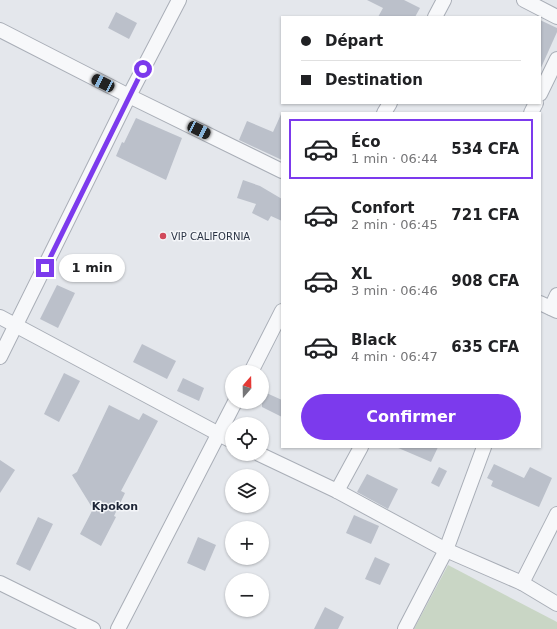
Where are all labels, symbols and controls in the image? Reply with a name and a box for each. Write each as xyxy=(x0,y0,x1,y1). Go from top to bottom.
text: Départ xyxy=(325,32,383,50)
route start xyxy=(134,60,152,78)
text: Destination xyxy=(325,71,423,89)
car xyxy=(90,72,116,94)
car xyxy=(186,119,212,141)
icon: car xyxy=(303,131,339,167)
text: Éco xyxy=(351,133,380,151)
text: 534 CFA xyxy=(451,140,519,158)
text: 1 min · 06:44 xyxy=(351,151,438,166)
icon: car xyxy=(303,197,339,233)
text: Confort xyxy=(351,199,414,217)
text: 721 CFA xyxy=(451,206,519,224)
text: 2 min · 06:45 xyxy=(351,217,438,232)
marker: VIP CALIFORNIA xyxy=(158,231,168,241)
place label: VIP CALIFORNIA xyxy=(171,231,250,242)
callout: 1 min xyxy=(59,254,125,282)
route end xyxy=(36,259,54,277)
text: 1 min xyxy=(72,260,112,275)
icon: car xyxy=(303,263,339,299)
text: XL xyxy=(351,265,372,283)
text: 908 CFA xyxy=(451,272,519,290)
text: 3 min · 06:46 xyxy=(351,283,438,298)
icon: car xyxy=(303,329,339,365)
text: Black xyxy=(351,331,397,349)
text: 635 CFA xyxy=(451,338,519,356)
text: 4 min · 06:47 xyxy=(351,349,438,364)
north arrow xyxy=(225,365,269,409)
map controls xyxy=(225,365,269,617)
button: Confirmer xyxy=(301,394,521,440)
button: locate xyxy=(225,417,269,461)
button: layers xyxy=(225,469,269,513)
district label: Kpokon xyxy=(92,500,138,513)
button: + xyxy=(225,521,269,565)
button: − xyxy=(225,573,269,617)

